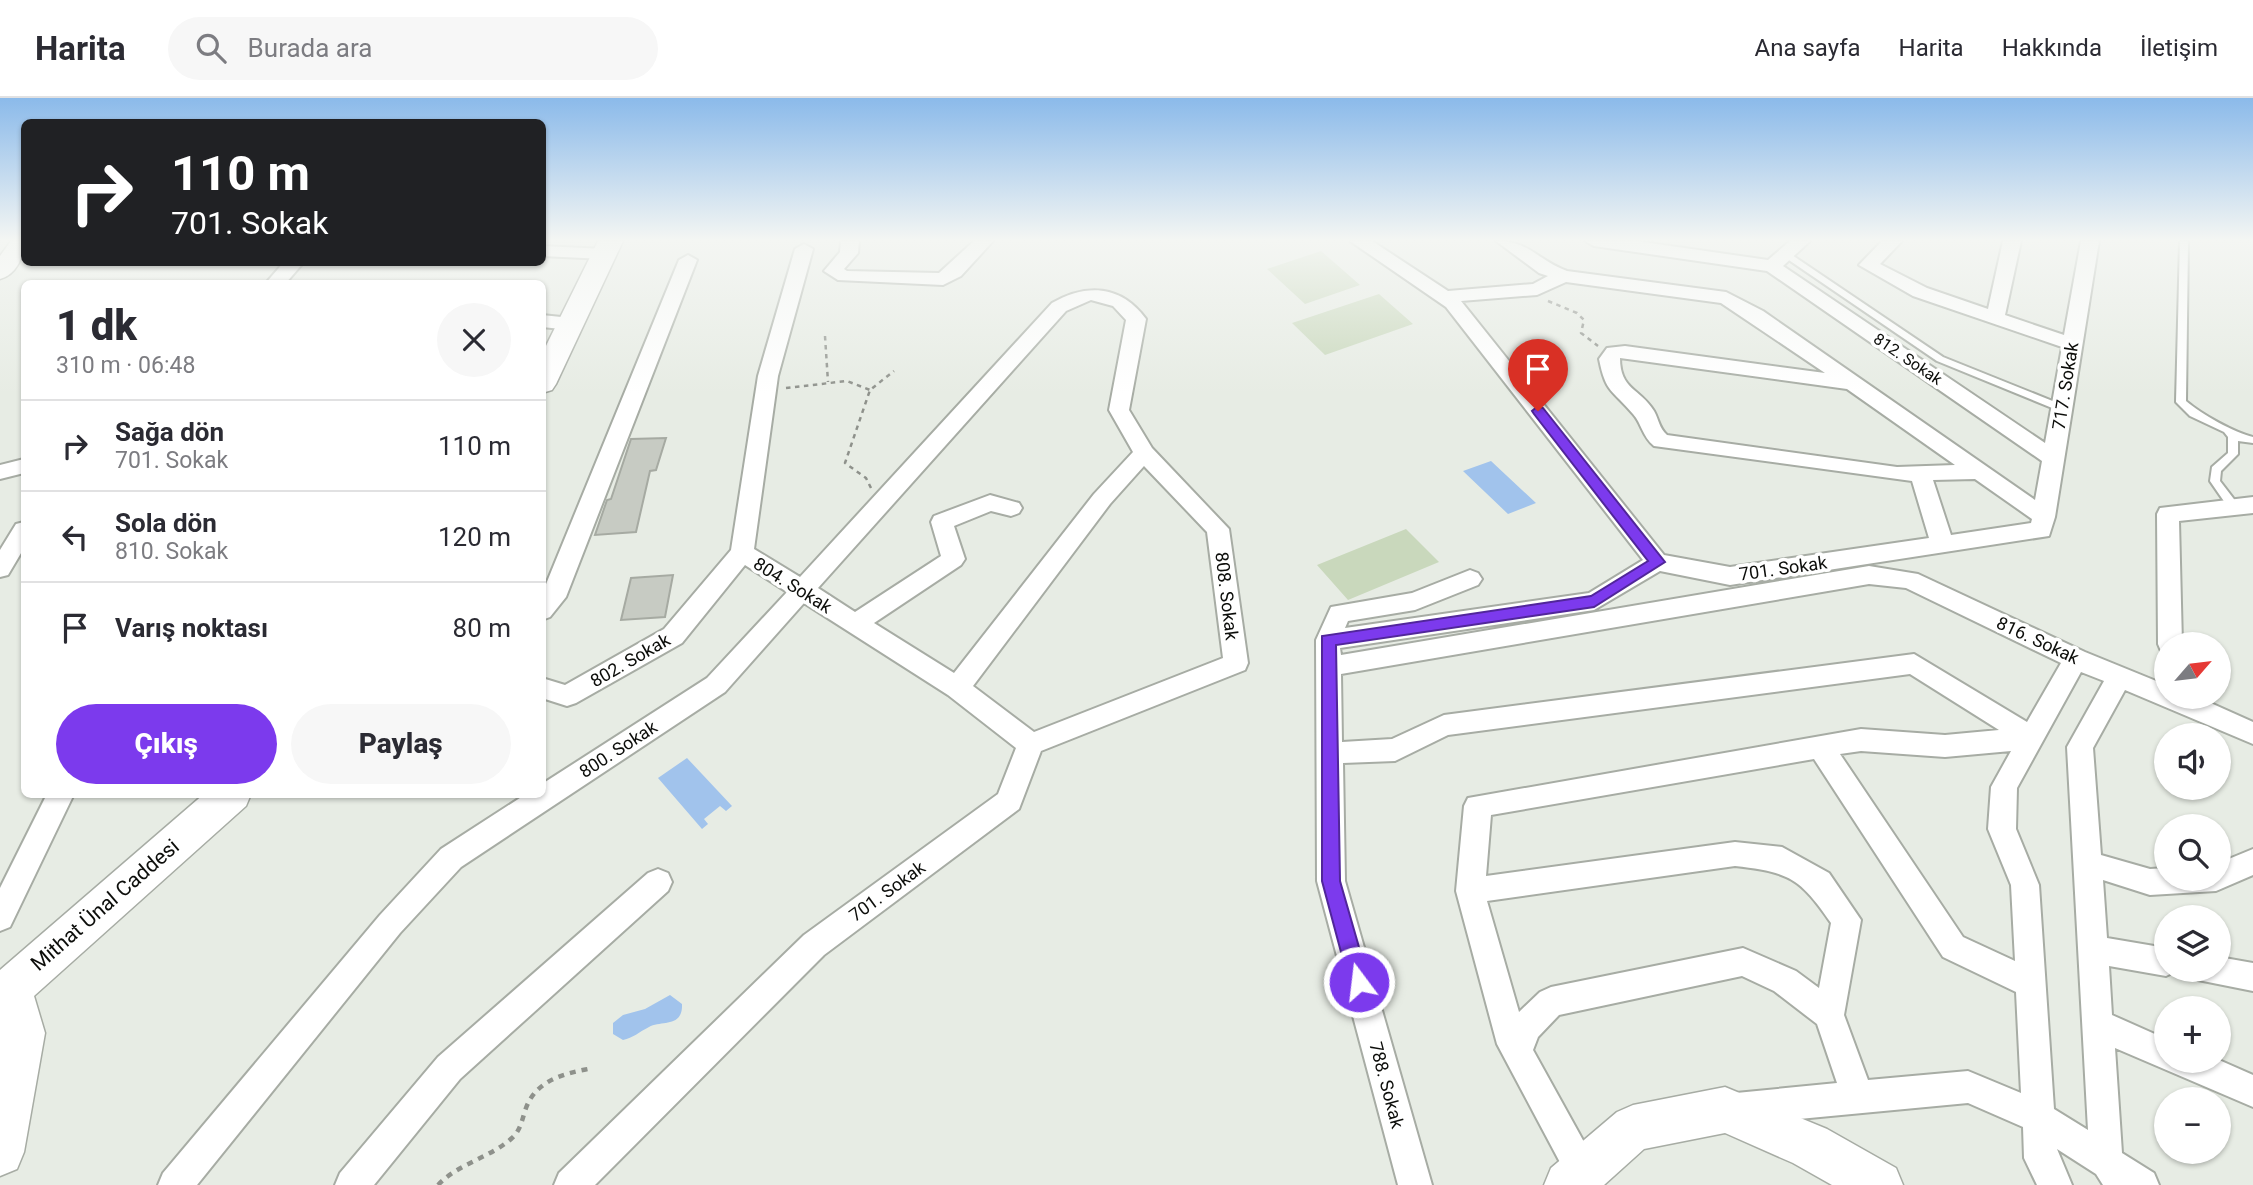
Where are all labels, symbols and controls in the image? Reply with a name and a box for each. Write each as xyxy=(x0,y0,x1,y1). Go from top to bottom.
search box xyxy=(168,17,658,80)
text: Harita xyxy=(35,29,126,68)
icon: search xyxy=(192,29,230,67)
text: Burada ara xyxy=(248,33,372,63)
text: Ana sayfa xyxy=(1755,34,1861,62)
text: Harita xyxy=(1899,34,1964,62)
text: Hakkında xyxy=(2002,34,2102,62)
text: İletişim xyxy=(2140,34,2218,62)
text: 110 m xyxy=(171,145,310,202)
icon: right xyxy=(56,147,147,238)
text: 701. Sokak xyxy=(171,204,328,242)
text: 1 dk xyxy=(56,301,137,350)
button: close xyxy=(437,303,511,377)
street label: 812. Sokak xyxy=(1870,329,1947,389)
pin xyxy=(1508,339,1568,411)
street label: 717. Sokak xyxy=(2048,340,2082,431)
icon: arrive xyxy=(1519,350,1557,388)
text: 310 m · 06:48 xyxy=(56,352,195,379)
text: Sağa dön xyxy=(115,417,224,447)
icon: right xyxy=(56,427,94,465)
text: 110 m xyxy=(438,431,511,461)
text: 701. Sokak xyxy=(115,447,228,474)
text: Sola dön xyxy=(115,508,217,538)
icon: left xyxy=(56,518,94,556)
text: 120 m xyxy=(438,522,511,552)
text: 810. Sokak xyxy=(115,538,228,565)
street label: 808. Sokak xyxy=(1211,551,1243,642)
street label: 701. Sokak xyxy=(1738,551,1829,585)
street label: 804. Sokak xyxy=(750,553,837,618)
icon: arrive xyxy=(56,609,94,647)
street label: 816. Sokak xyxy=(1993,612,2083,669)
text: Varış noktası xyxy=(115,613,268,643)
text: 80 m xyxy=(453,613,511,643)
street label: 802. Sokak xyxy=(586,628,674,691)
north arrow xyxy=(2154,632,2231,709)
map controls xyxy=(2154,632,2231,1164)
button: Çıkış xyxy=(56,704,277,784)
button: Paylaş xyxy=(291,704,511,784)
street label: 800. Sokak xyxy=(575,716,662,782)
button: sound xyxy=(2154,723,2231,800)
button: search xyxy=(2154,814,2231,891)
street label: Mithat Ünal Caddesi xyxy=(26,834,184,976)
street label: 701. Sokak xyxy=(845,856,930,926)
button: layers xyxy=(2154,905,2231,982)
position arrow xyxy=(1322,945,1396,1019)
button: + xyxy=(2154,996,2231,1073)
street label: 788. Sokak xyxy=(1365,1040,1409,1131)
button: − xyxy=(2154,1087,2231,1164)

